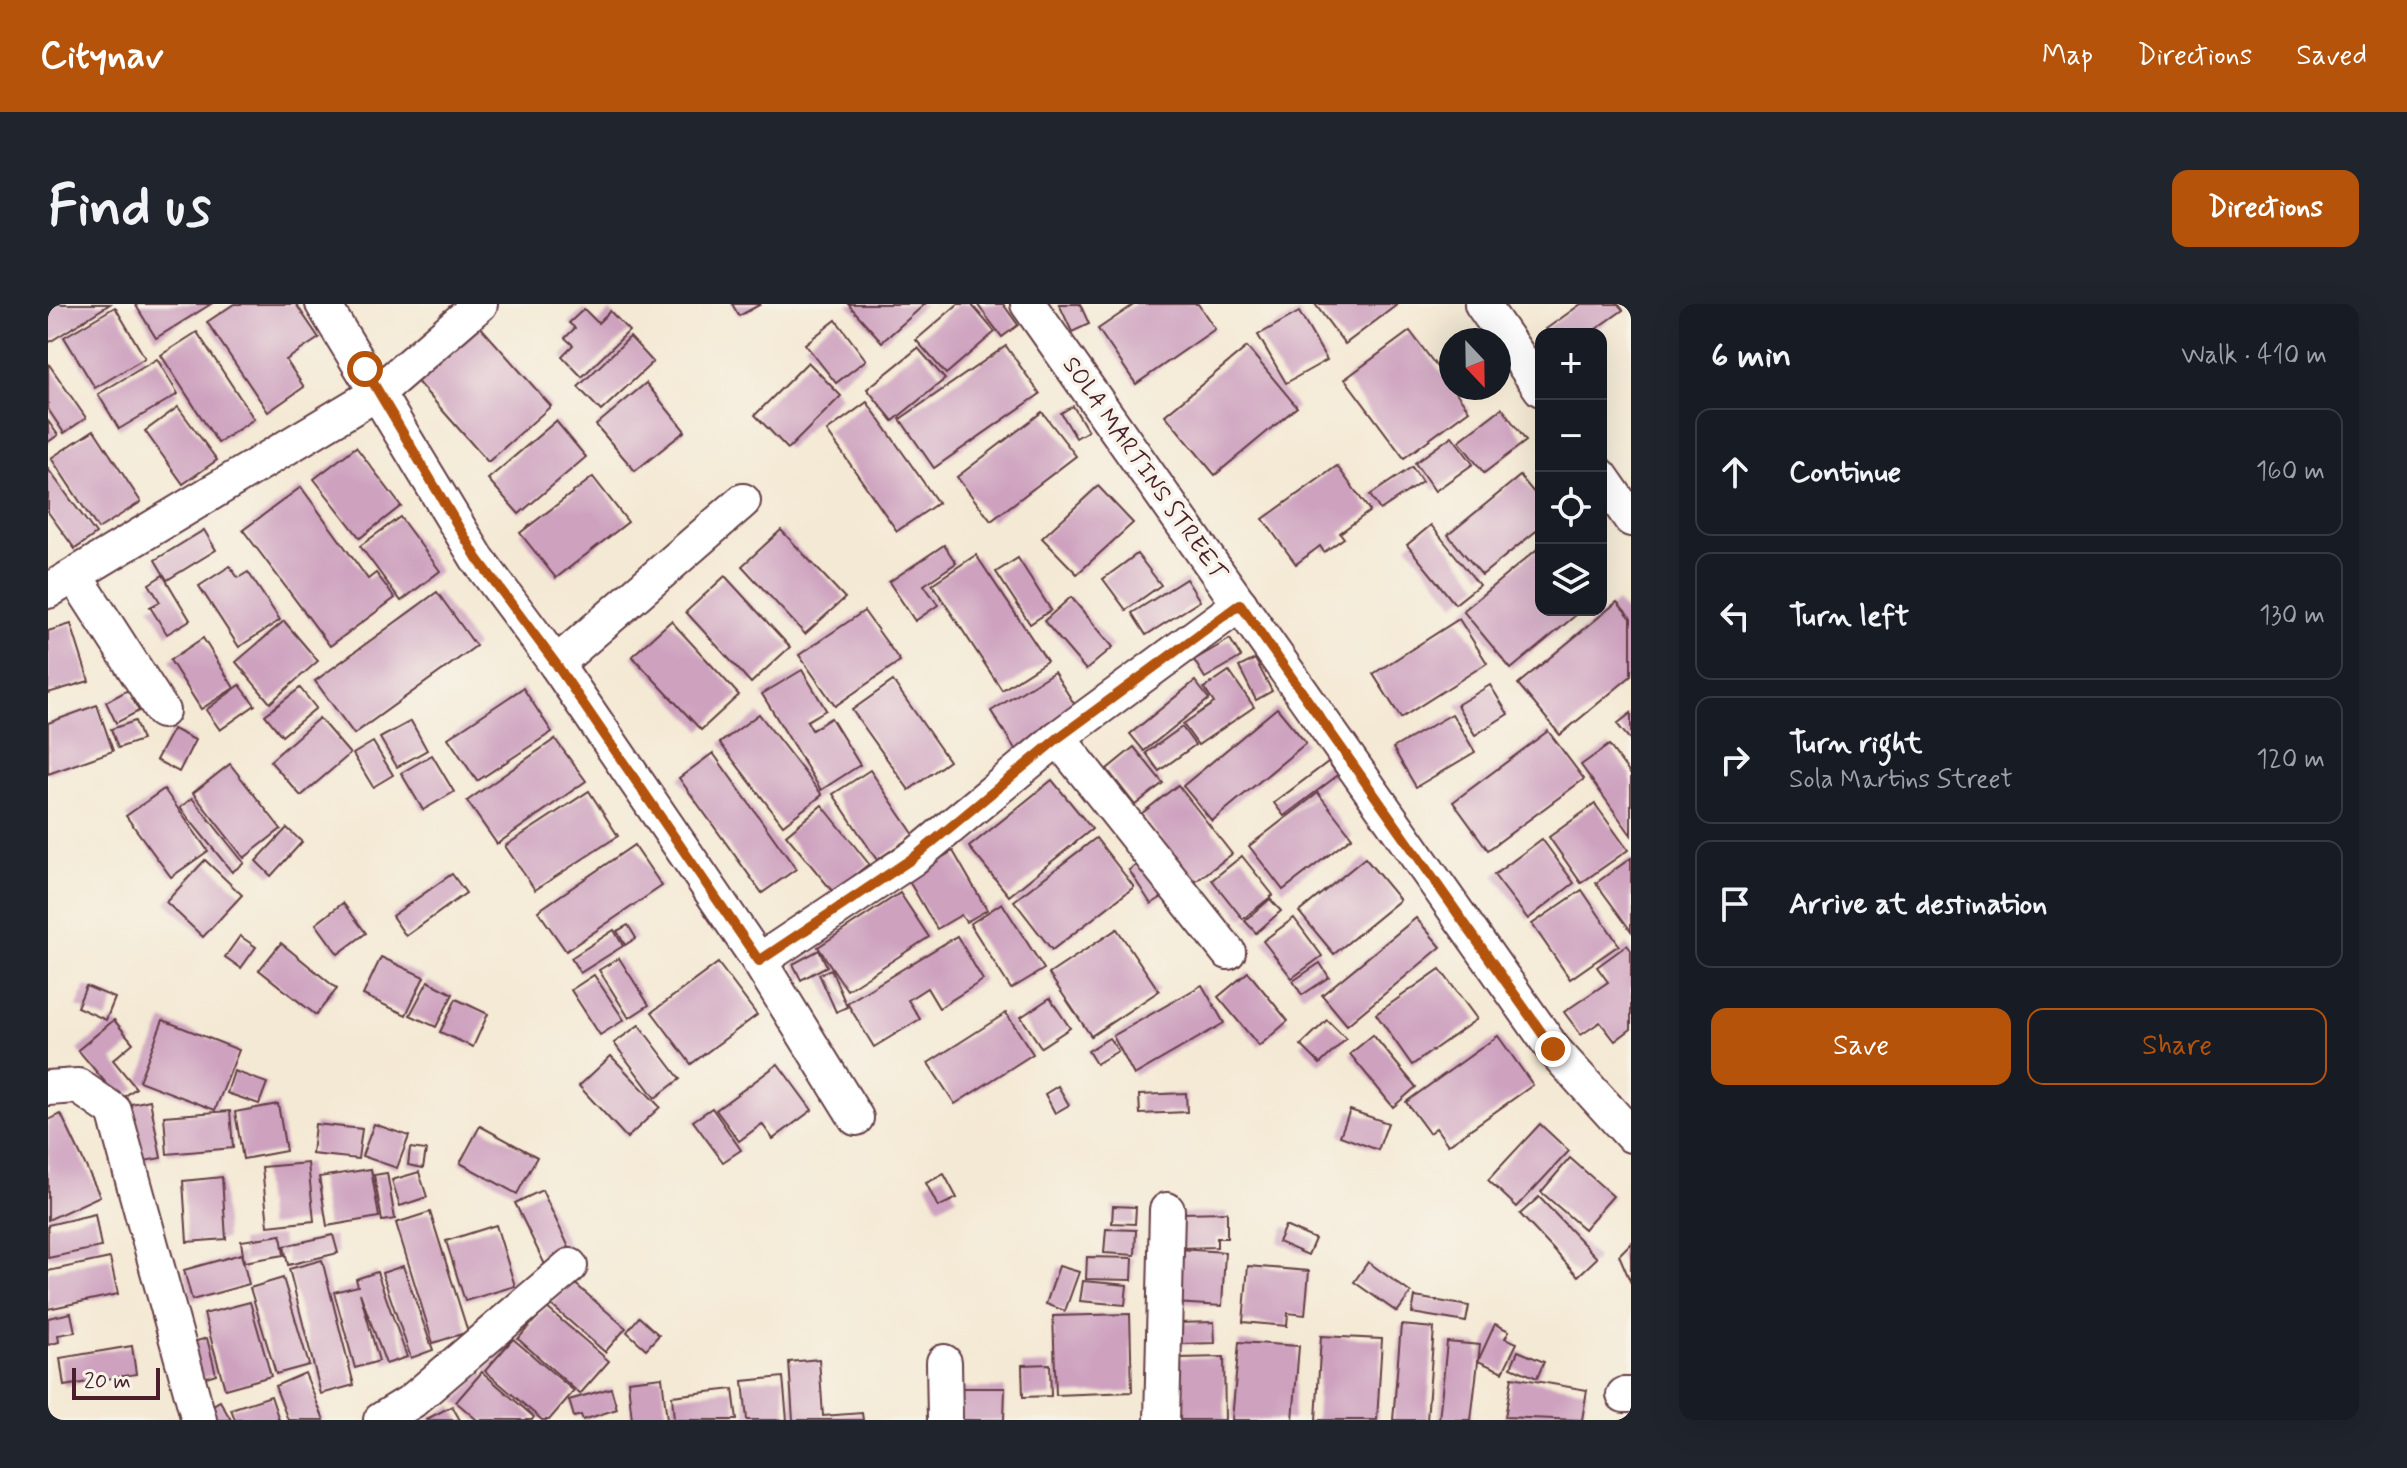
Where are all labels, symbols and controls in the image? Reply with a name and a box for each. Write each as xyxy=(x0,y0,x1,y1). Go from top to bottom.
text: Citynav xyxy=(40,32,164,81)
text: Map xyxy=(2042,38,2093,75)
text: Directions xyxy=(2137,38,2252,75)
text: Saved xyxy=(2296,38,2367,75)
button: Directions xyxy=(2172,170,2359,247)
text: Find us xyxy=(48,172,211,245)
north arrow xyxy=(1439,328,1511,400)
map controls xyxy=(1535,328,1607,616)
button: + xyxy=(1535,328,1607,400)
text: 6 min xyxy=(1711,334,1791,379)
text: Walk · 410 m xyxy=(2181,339,2327,373)
route start xyxy=(347,351,383,387)
street label: SOLA MARTINS STREET xyxy=(1055,351,1234,588)
button: − xyxy=(1535,400,1607,472)
icon: ahead xyxy=(1713,450,1757,494)
text: Continue xyxy=(1789,453,1901,492)
text: 160 m xyxy=(2256,455,2325,489)
button: locate xyxy=(1535,472,1607,544)
button: layers xyxy=(1535,544,1607,616)
icon: left xyxy=(1713,594,1757,638)
text: Turn left xyxy=(1789,597,1909,636)
text: 130 m xyxy=(2259,599,2325,633)
text: Turn right xyxy=(1789,724,1922,763)
icon: right xyxy=(1713,738,1757,782)
text: 120 m xyxy=(2256,743,2325,777)
text: Sola Martins Street xyxy=(1789,763,2013,797)
icon: arrive xyxy=(1713,882,1757,926)
text: Arrive at destination xyxy=(1789,885,2047,924)
button: Save xyxy=(1711,1008,2011,1085)
button: Share xyxy=(2027,1008,2327,1085)
route end xyxy=(1535,1031,1571,1067)
scale bar xyxy=(72,1364,160,1400)
text: 20 m xyxy=(84,1368,131,1396)

